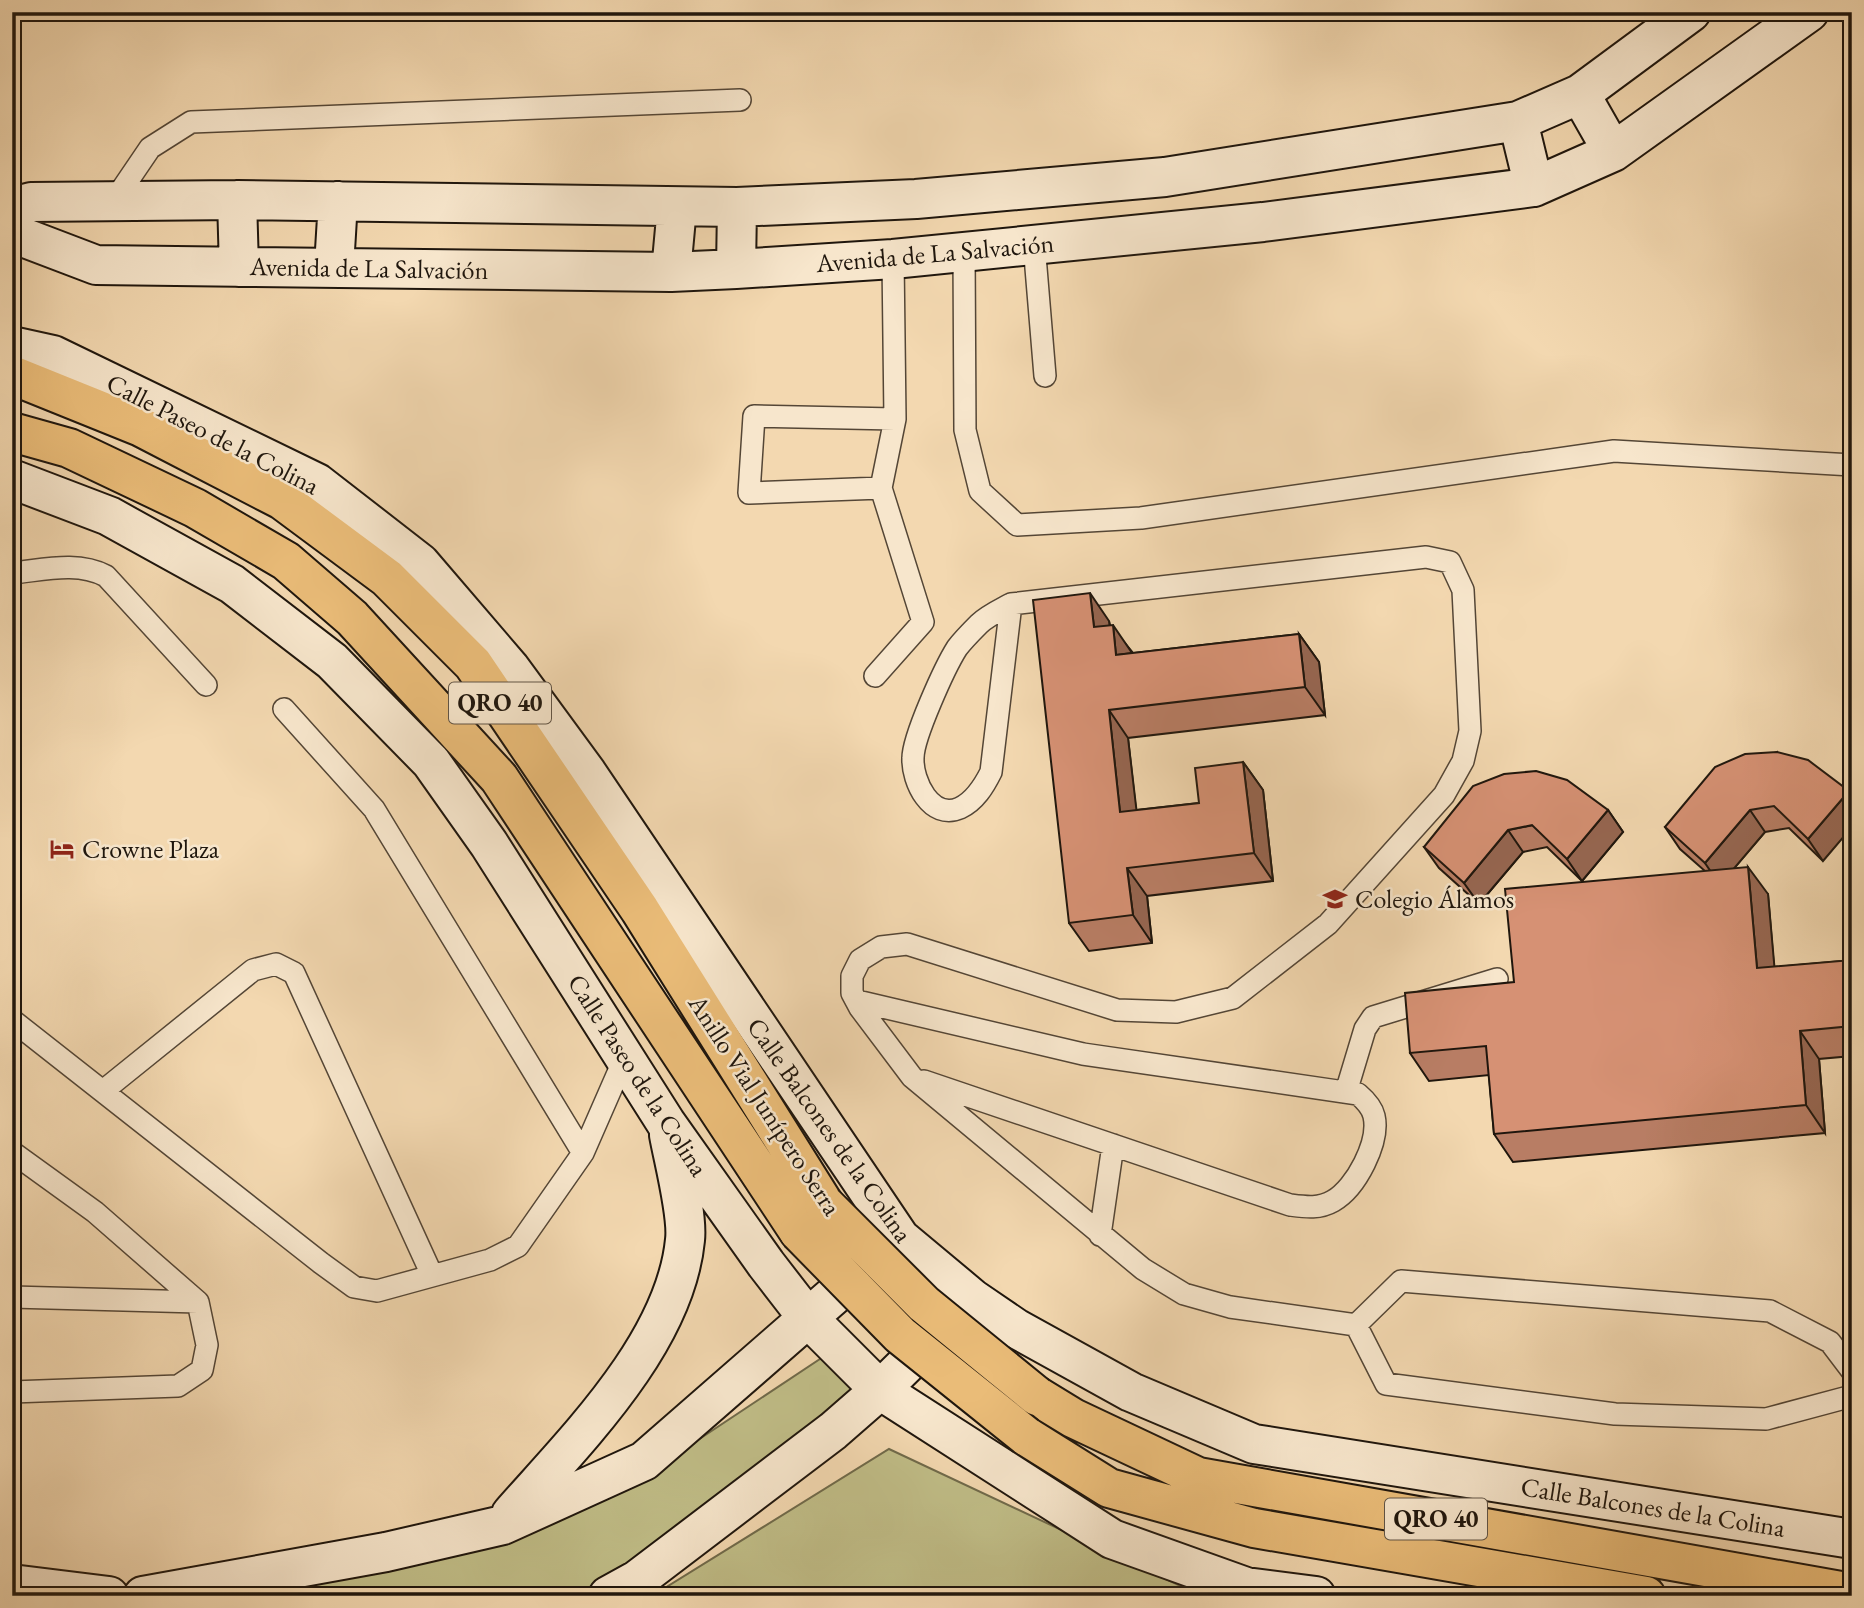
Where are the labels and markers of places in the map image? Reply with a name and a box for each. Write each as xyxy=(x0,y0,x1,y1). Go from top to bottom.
place label: Crowne Plaza xyxy=(82,832,220,866)
hotel icon: Crowne Plaza xyxy=(48,835,76,863)
place label: Colegio Álamos xyxy=(1355,882,1514,916)
school or university icon: Colegio Álamos xyxy=(1321,885,1349,913)

